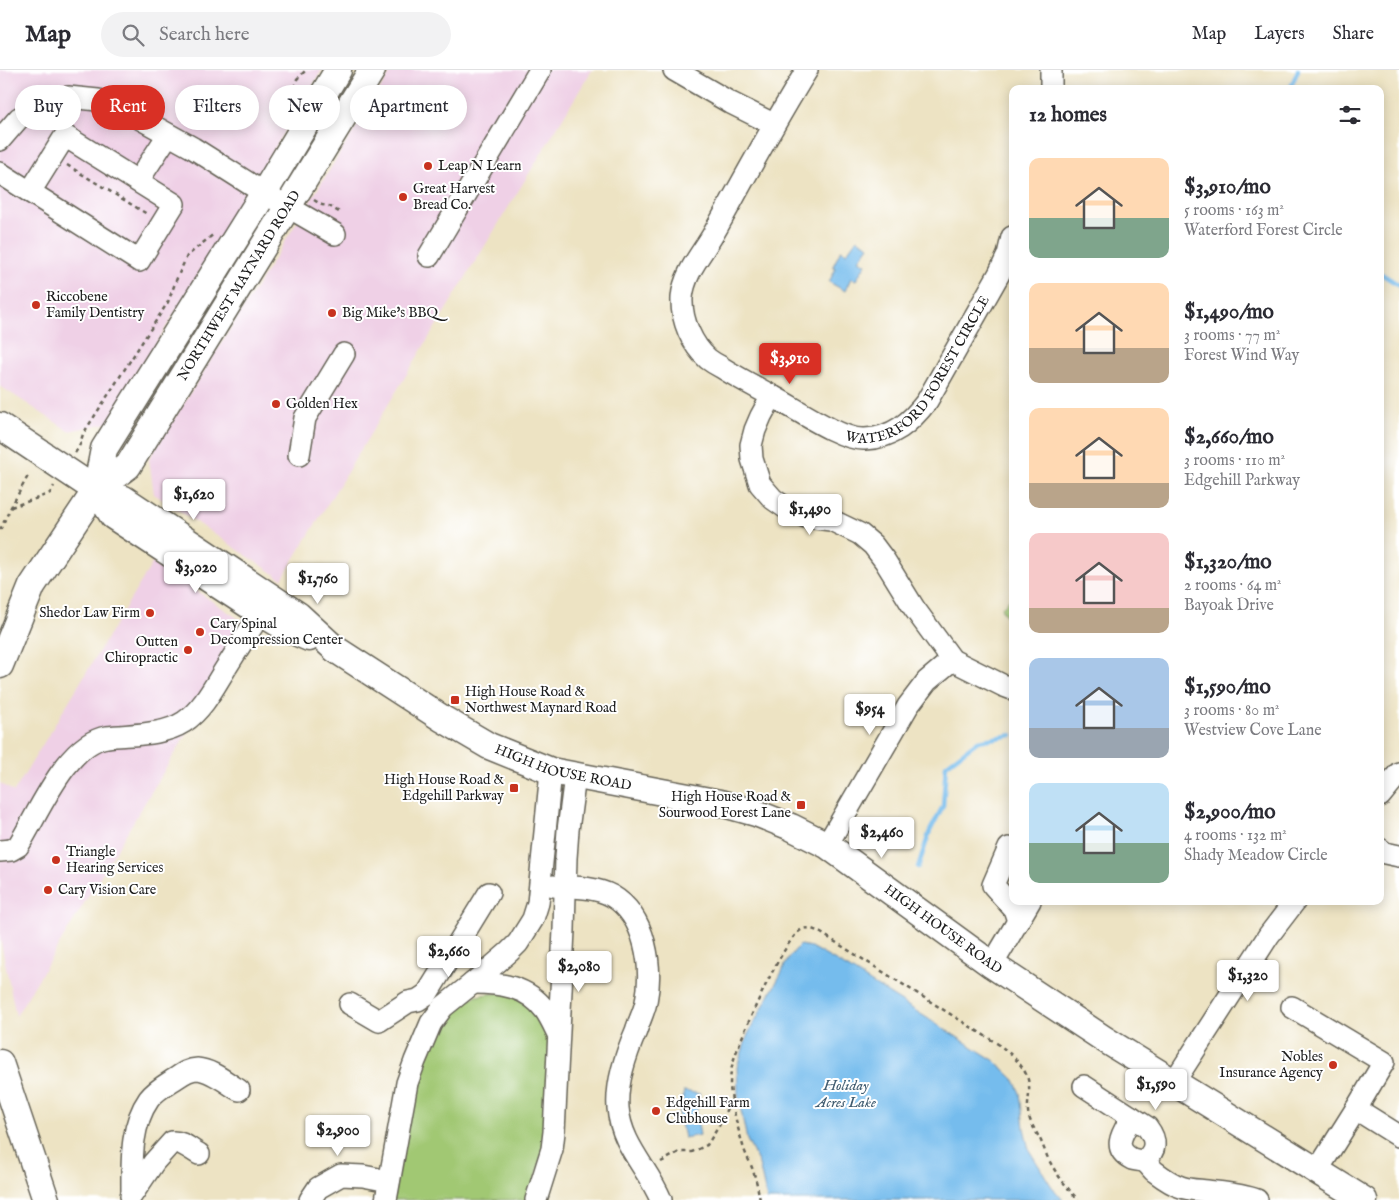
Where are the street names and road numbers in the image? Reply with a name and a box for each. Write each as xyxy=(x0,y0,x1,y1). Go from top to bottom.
street label: NORTHWEST MAYNARD ROAD xyxy=(174,187,305,384)
street label: WATERFORD FOREST CIRCLE xyxy=(843,292,994,448)
street label: HIGH HOUSE ROAD xyxy=(492,740,633,795)
street label: HIGH HOUSE ROAD xyxy=(881,881,1006,978)

